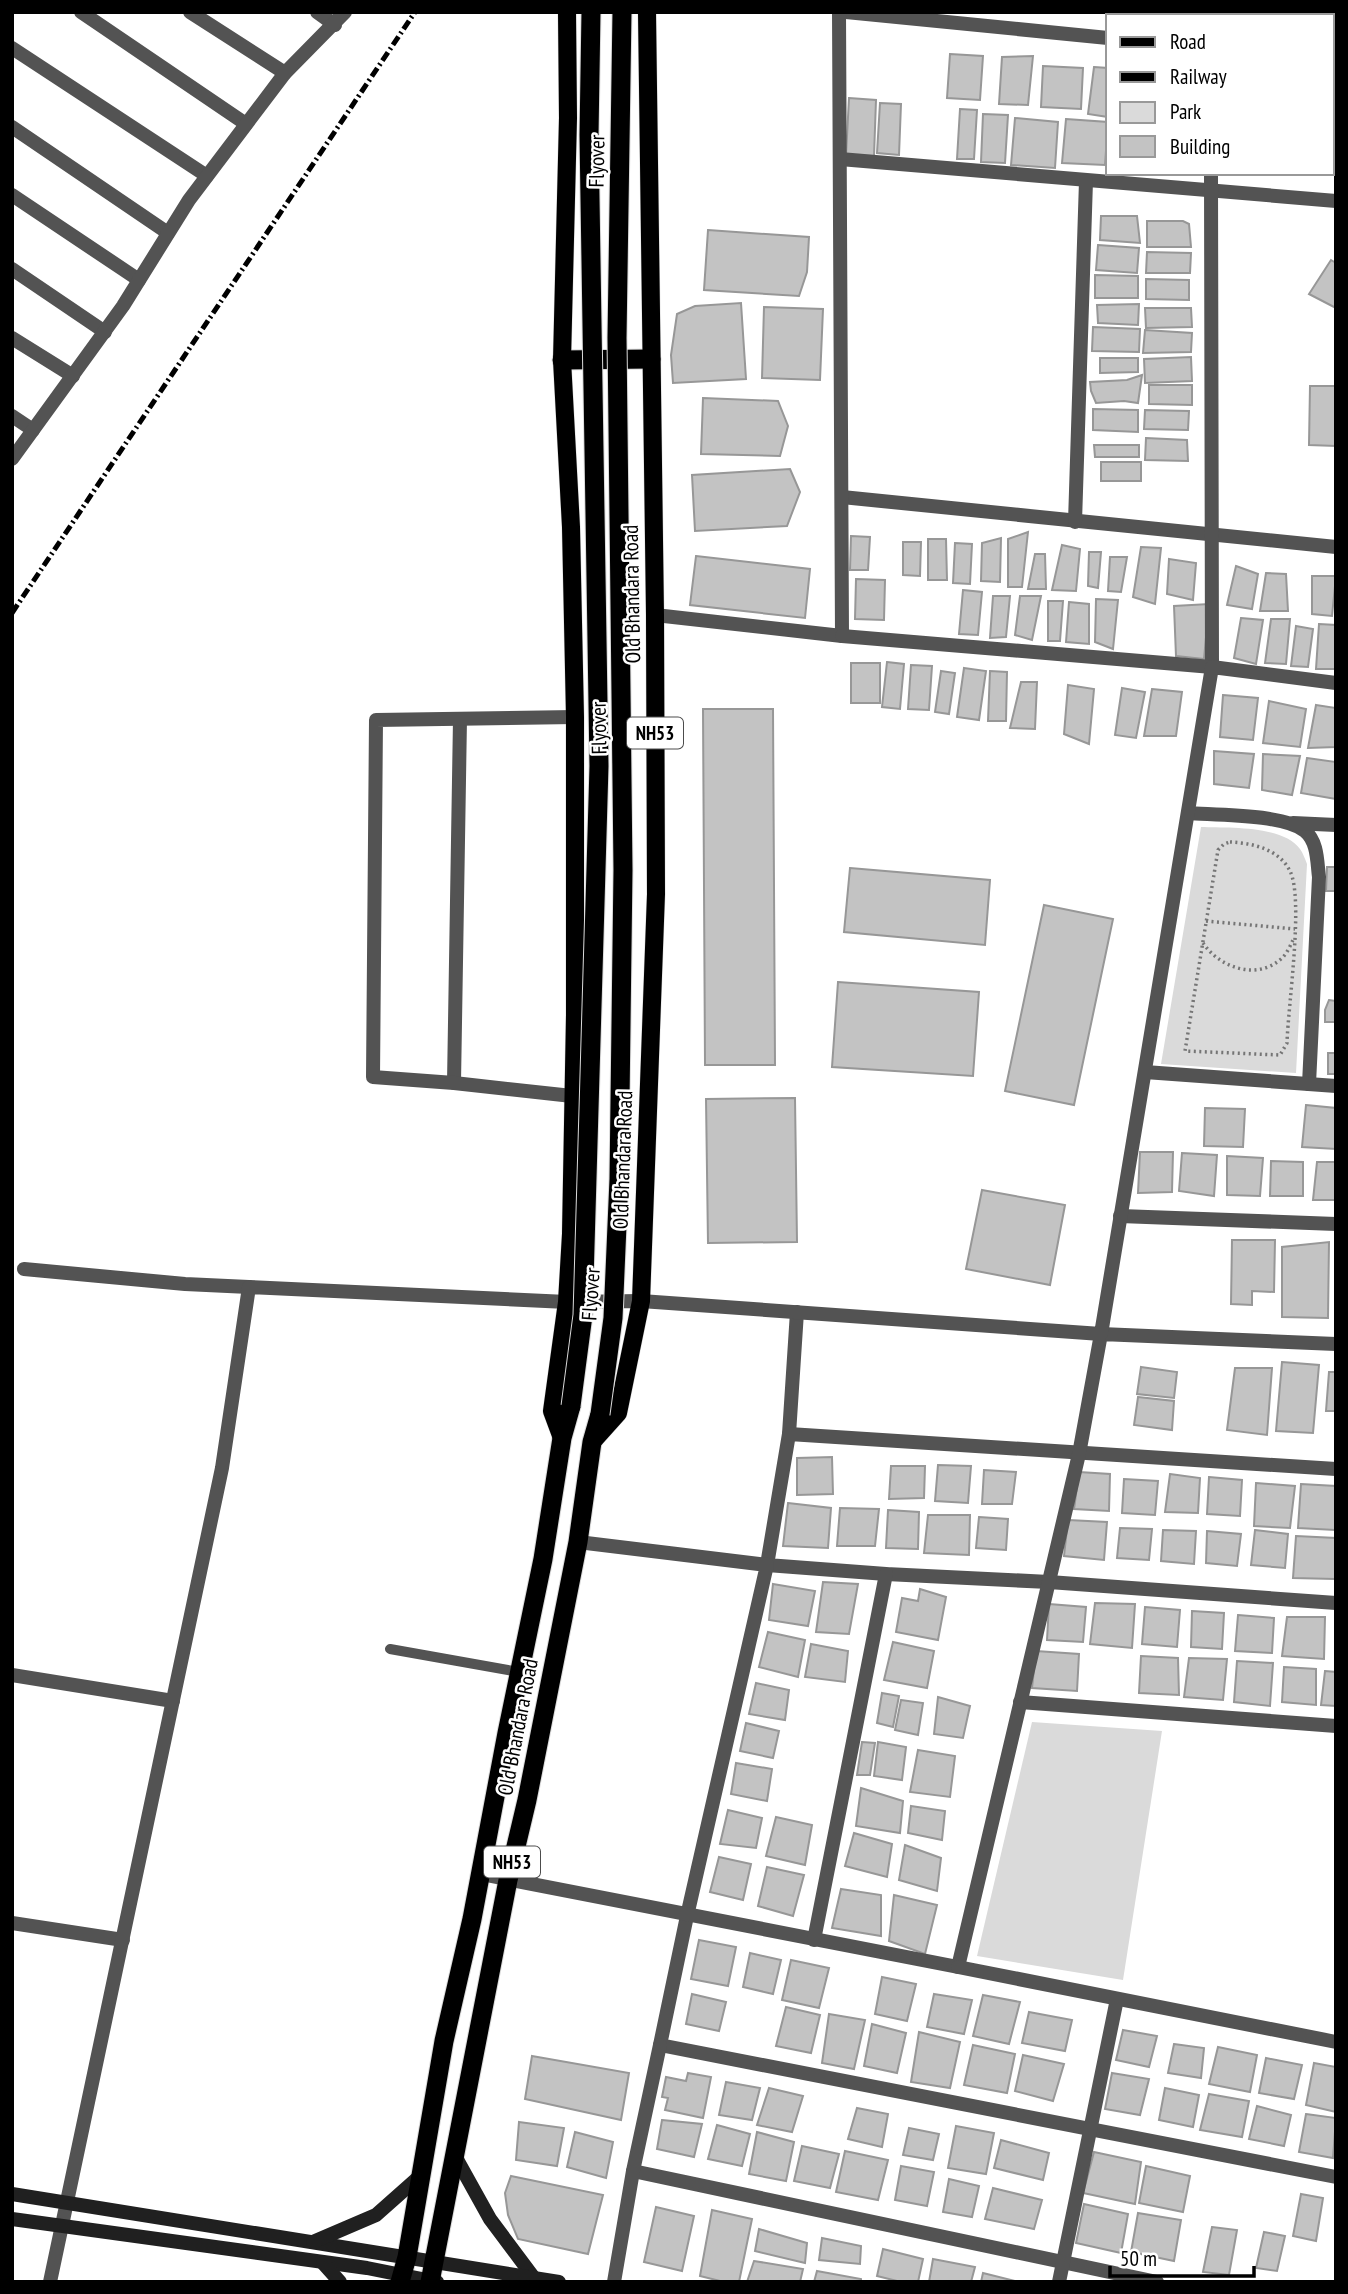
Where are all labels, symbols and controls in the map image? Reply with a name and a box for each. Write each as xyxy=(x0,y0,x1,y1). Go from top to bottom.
legend xyxy=(1106,14,1334,175)
text: Road xyxy=(1170,28,1206,55)
text: Railway xyxy=(1170,63,1227,90)
text: Park xyxy=(1170,98,1201,125)
text: Building xyxy=(1170,133,1230,160)
street label: Flyover xyxy=(583,134,610,188)
street label: Old Bhandara Road xyxy=(617,524,646,664)
street label: Flyover xyxy=(585,701,612,755)
road number: NH53 xyxy=(627,718,683,748)
street label: Old Bhandara Road xyxy=(607,1090,638,1230)
street label: Flyover xyxy=(575,1266,606,1321)
street label: Old Bhandara Road xyxy=(491,1656,544,1798)
road number: NH53 xyxy=(484,1846,540,1878)
scale bar xyxy=(1110,2234,1254,2278)
text: 50 m xyxy=(1120,2245,1157,2272)

